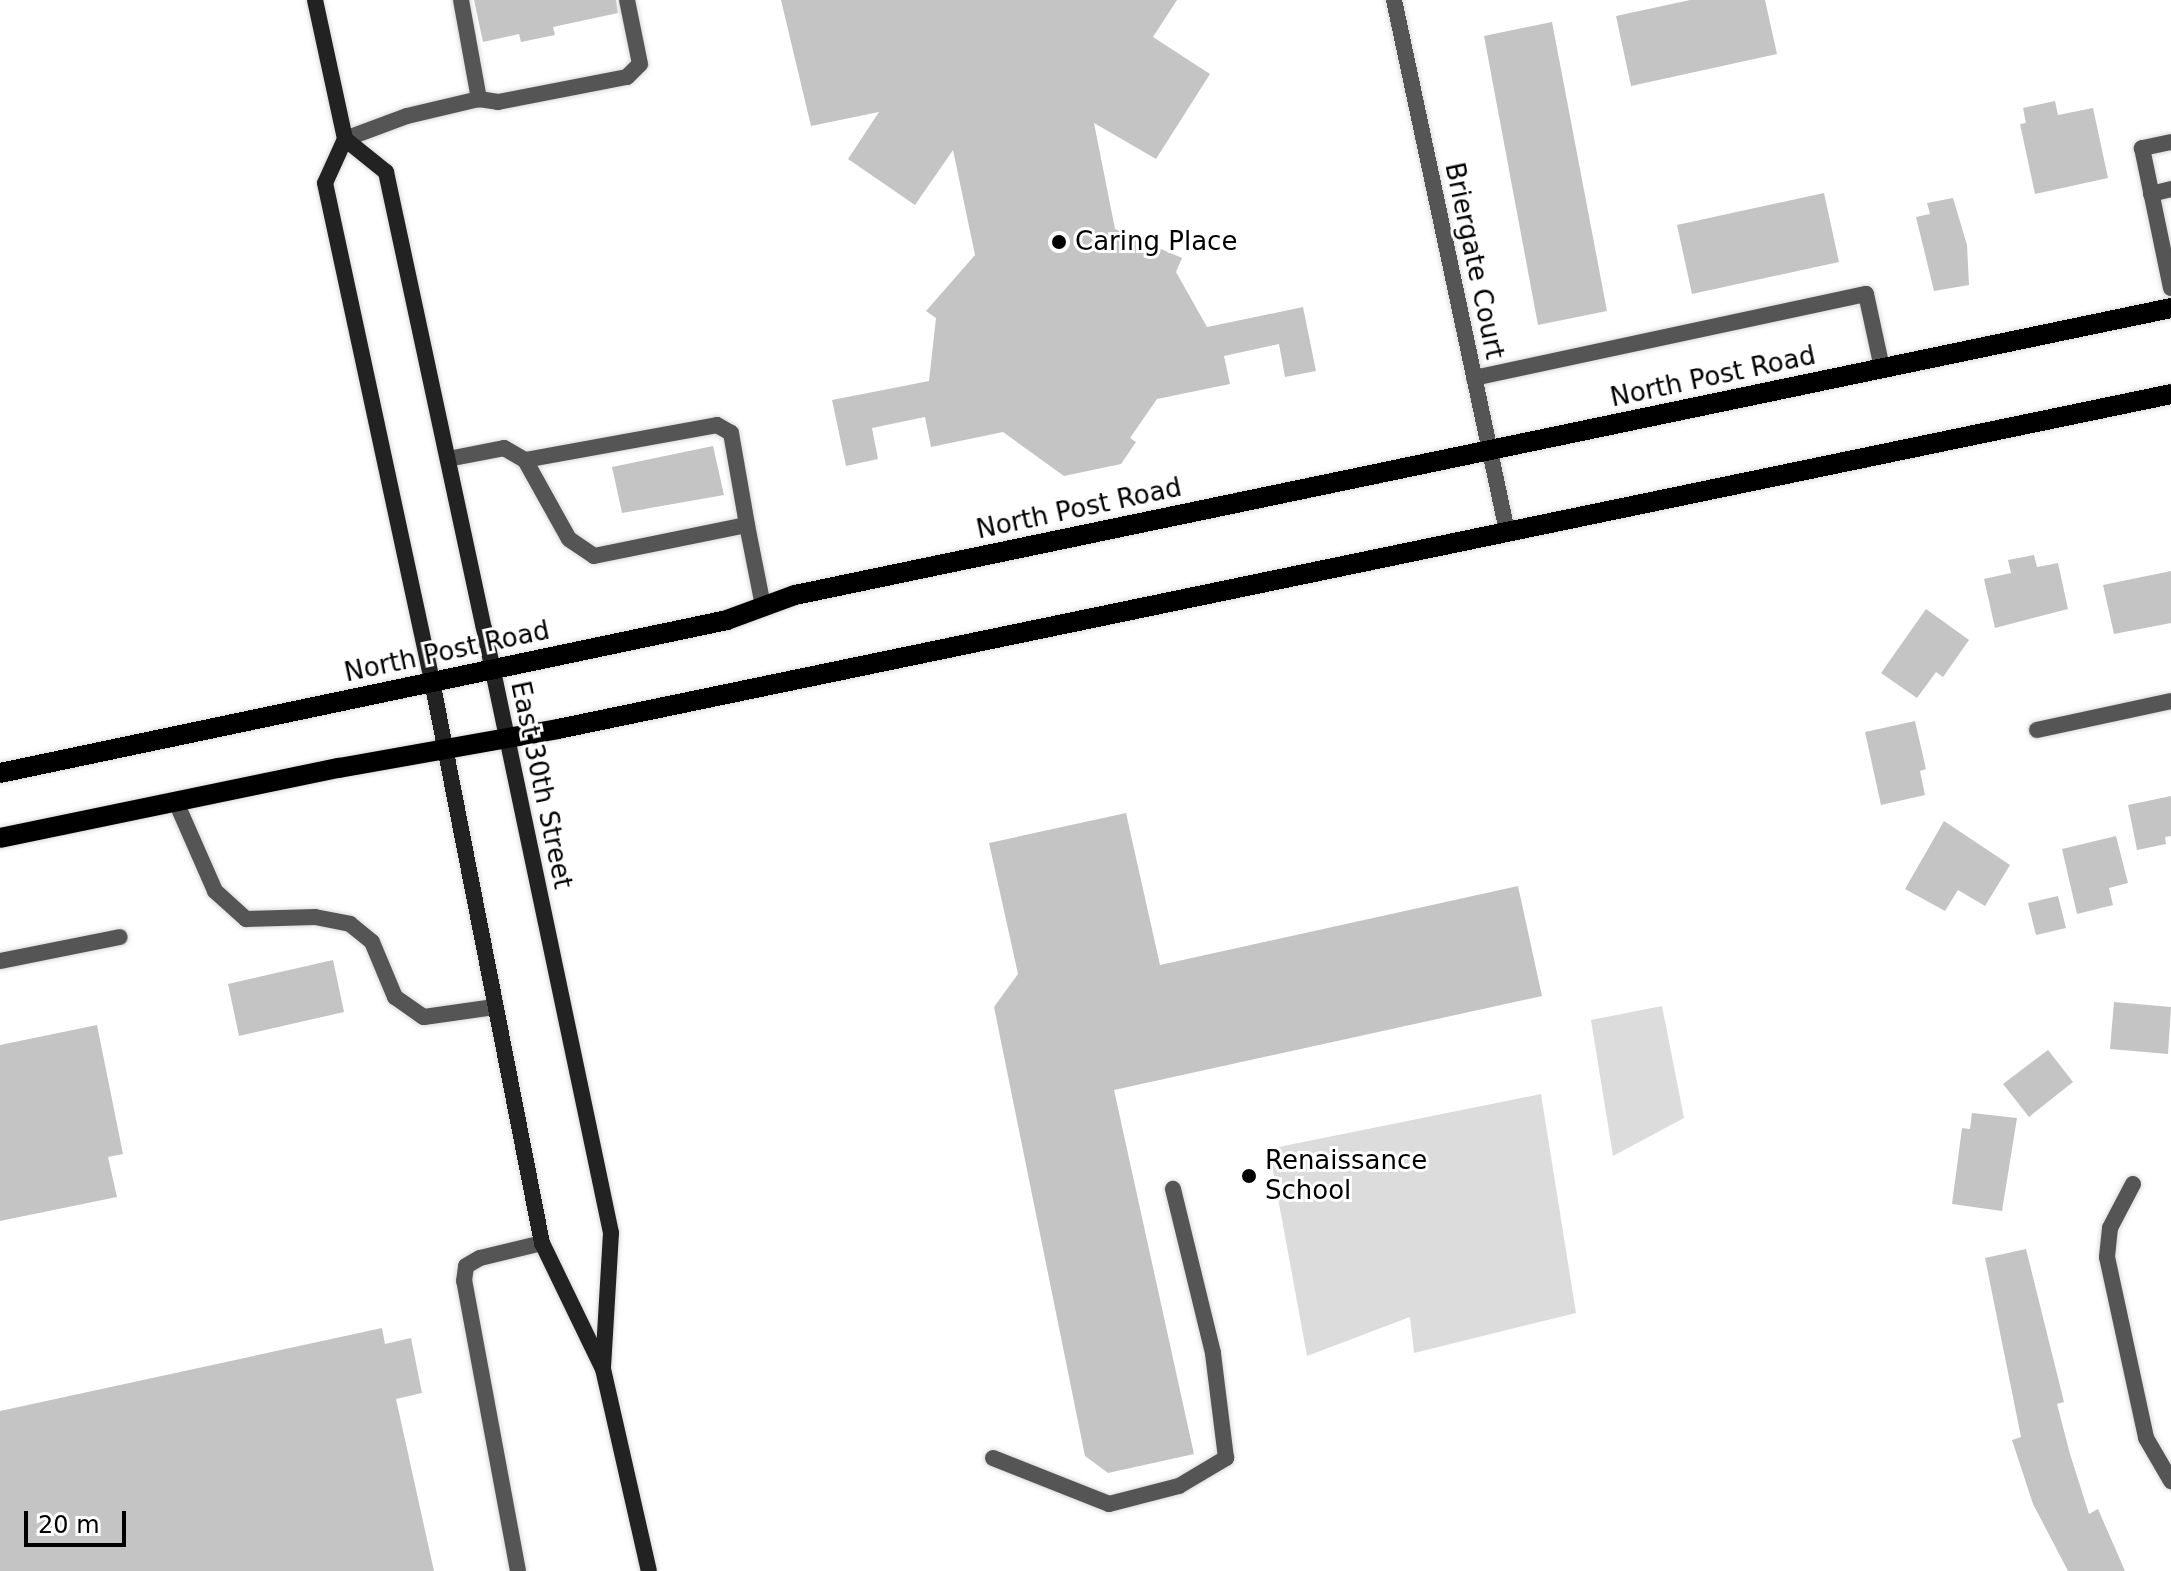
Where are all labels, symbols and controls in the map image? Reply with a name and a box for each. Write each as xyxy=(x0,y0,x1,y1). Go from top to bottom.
street label: Briergate Court xyxy=(1438,160,1510,362)
place label: Caring Place xyxy=(1075,226,1237,258)
marker: Caring Place xyxy=(1050,233,1068,251)
street label: North Post Road xyxy=(1608,340,1818,414)
street label: North Post Road xyxy=(974,472,1184,546)
street label: North Post Road xyxy=(342,615,552,689)
street label: East 30th Street xyxy=(504,678,578,892)
place label: Renaissance School xyxy=(1265,1145,1427,1206)
marker: Renaissance School xyxy=(1240,1167,1258,1185)
scale bar xyxy=(28,1495,130,1545)
text: 20 m xyxy=(38,1511,100,1539)

